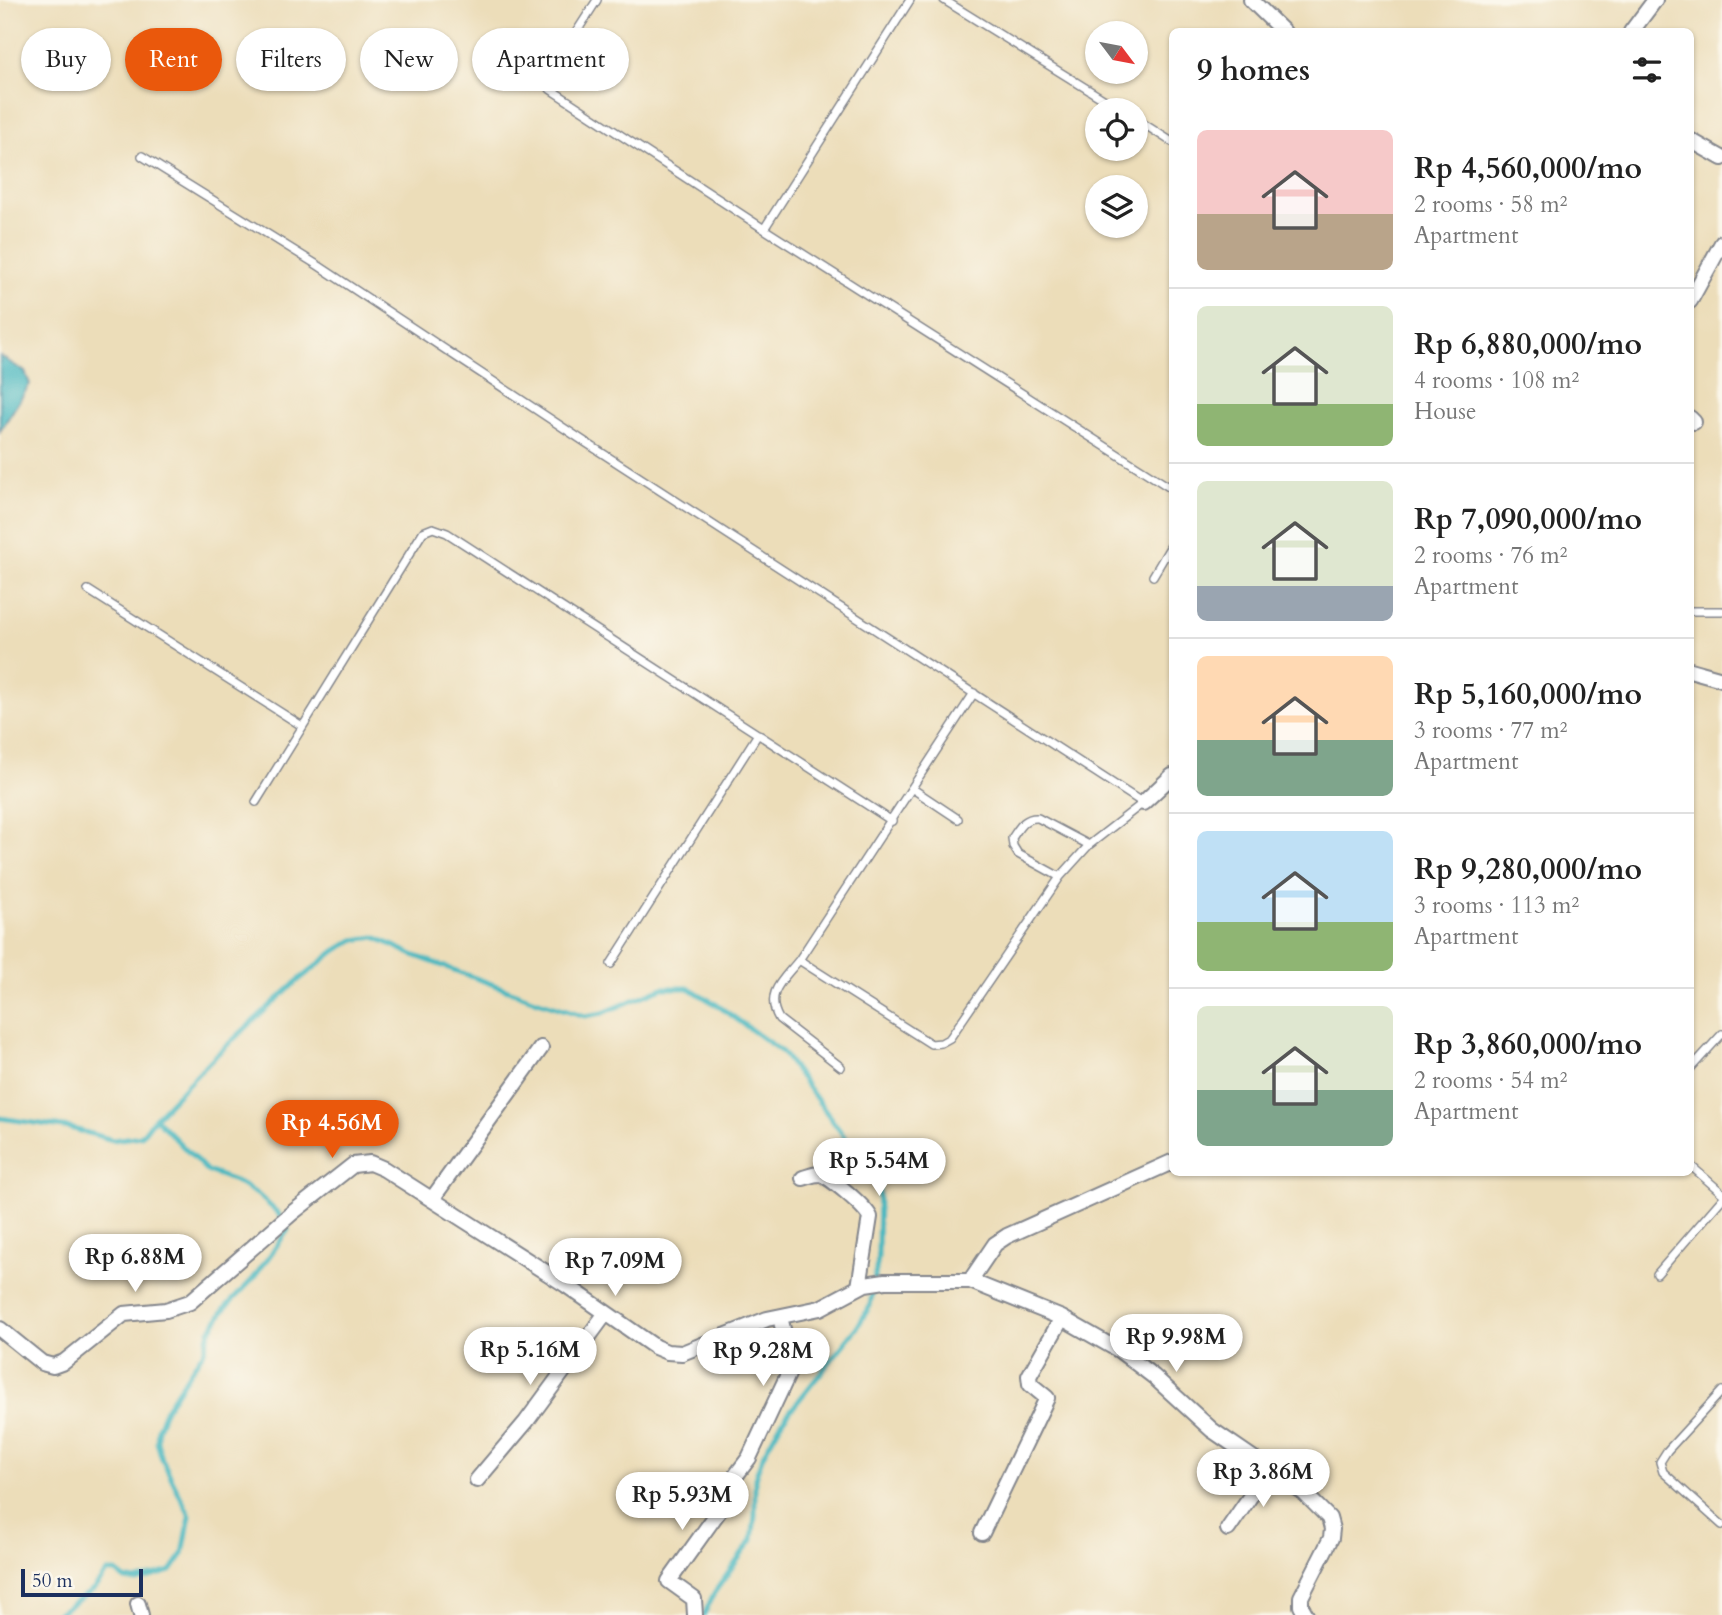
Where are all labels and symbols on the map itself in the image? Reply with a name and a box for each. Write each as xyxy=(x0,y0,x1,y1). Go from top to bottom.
north arrow xyxy=(1085,21,1148,84)
pin: Rp 4.56M xyxy=(260,1100,404,1160)
pin: Rp 5.54M xyxy=(807,1138,951,1198)
pin: Rp 6.88M xyxy=(63,1234,207,1294)
pin: Rp 7.09M xyxy=(543,1238,687,1298)
pin: Rp 9.98M xyxy=(1104,1314,1248,1374)
pin: Rp 5.16M xyxy=(458,1328,602,1387)
pin: Rp 9.28M xyxy=(691,1328,835,1388)
pin: Rp 3.86M xyxy=(1191,1450,1335,1509)
pin: Rp 5.93M xyxy=(610,1472,754,1532)
scale bar xyxy=(21,1566,144,1598)

